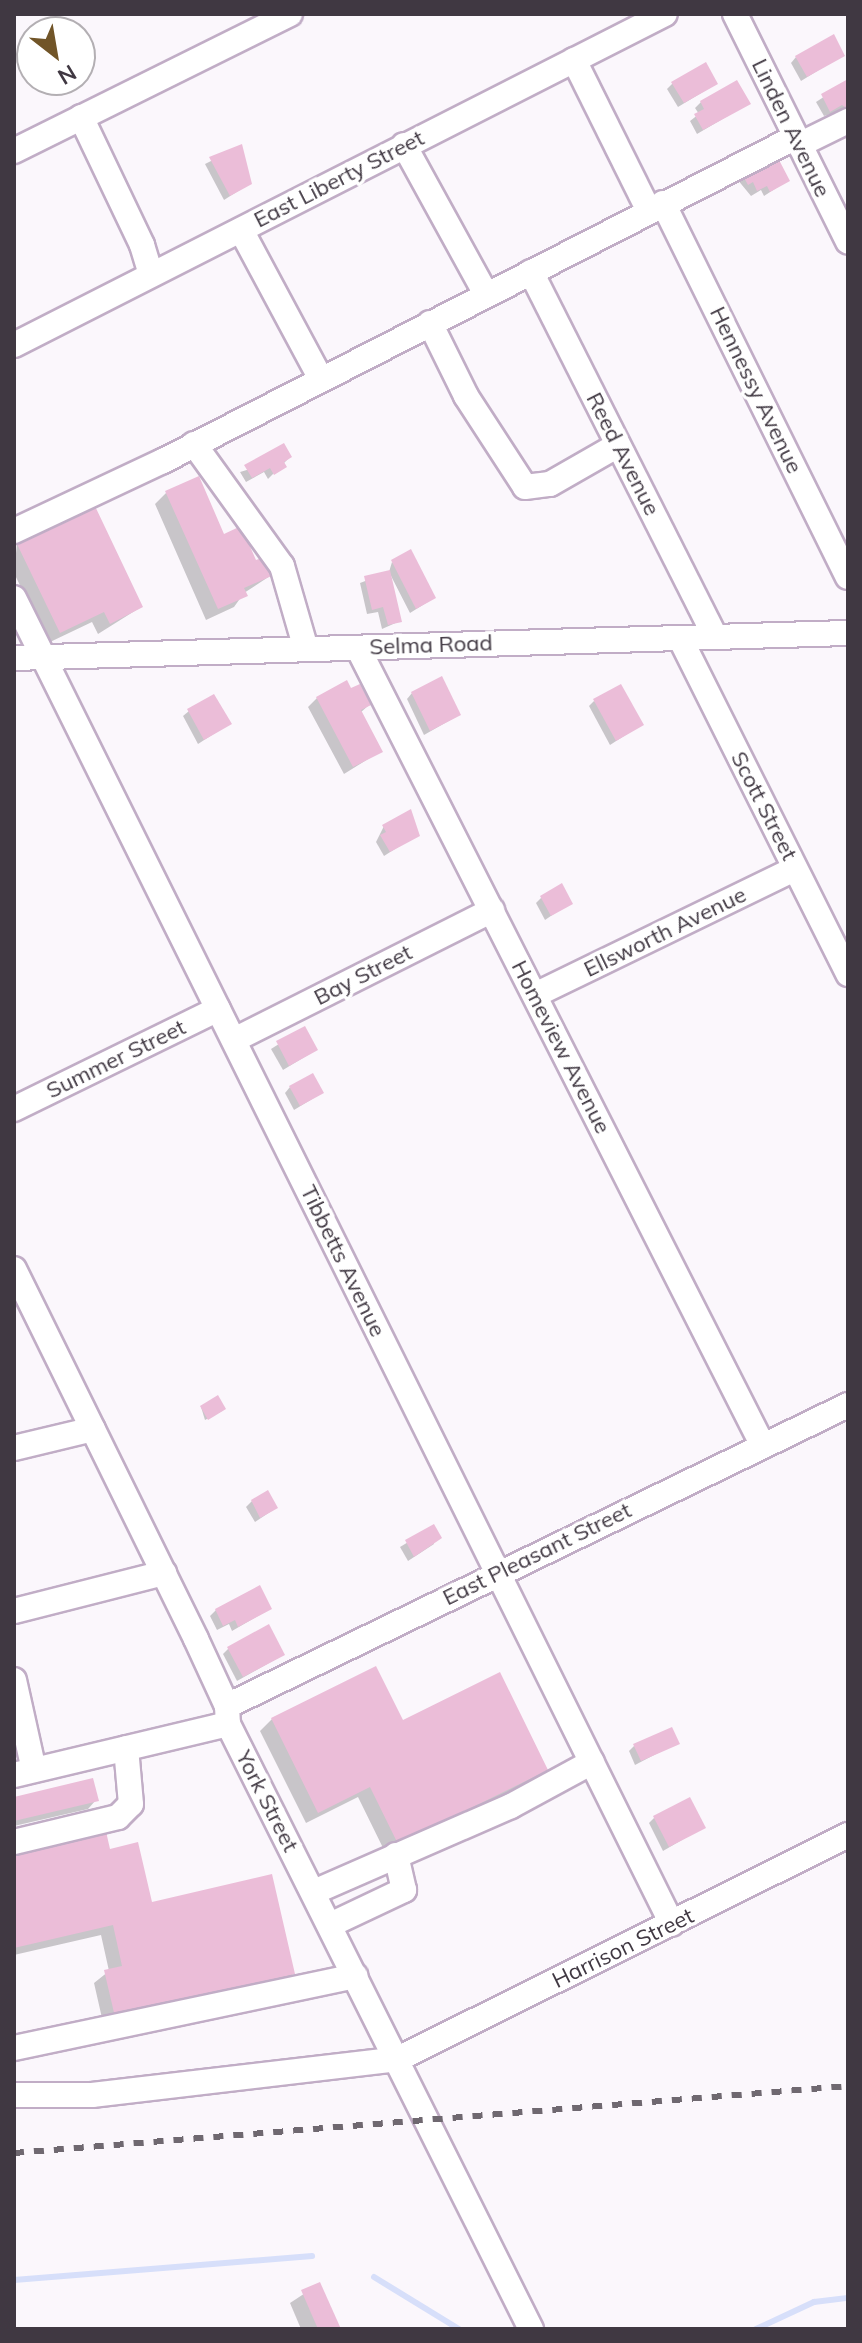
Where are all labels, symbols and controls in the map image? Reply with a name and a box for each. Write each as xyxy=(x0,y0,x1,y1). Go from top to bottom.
north arrow xyxy=(16,16,96,96)
street label: Linden Avenue xyxy=(746,55,836,201)
text: N xyxy=(53,59,82,91)
street label: East Liberty Street xyxy=(250,125,428,233)
street label: Hennessy Avenue xyxy=(704,302,808,478)
street label: Reed Avenue xyxy=(581,388,665,520)
street label: Selma Road xyxy=(369,630,493,660)
street label: Scott Street xyxy=(725,747,803,865)
street label: Ellsworth Avenue xyxy=(580,881,750,983)
street label: Bay Street xyxy=(310,939,416,1011)
street label: Homeview Avenue xyxy=(506,956,616,1138)
street label: Summer Street xyxy=(42,1014,190,1104)
street label: Tibbetts Avenue xyxy=(295,1181,391,1341)
street label: East Pleasant Street xyxy=(439,1497,635,1611)
street label: York Street xyxy=(230,1746,304,1856)
street label: Harrison Street xyxy=(548,1902,698,1994)

